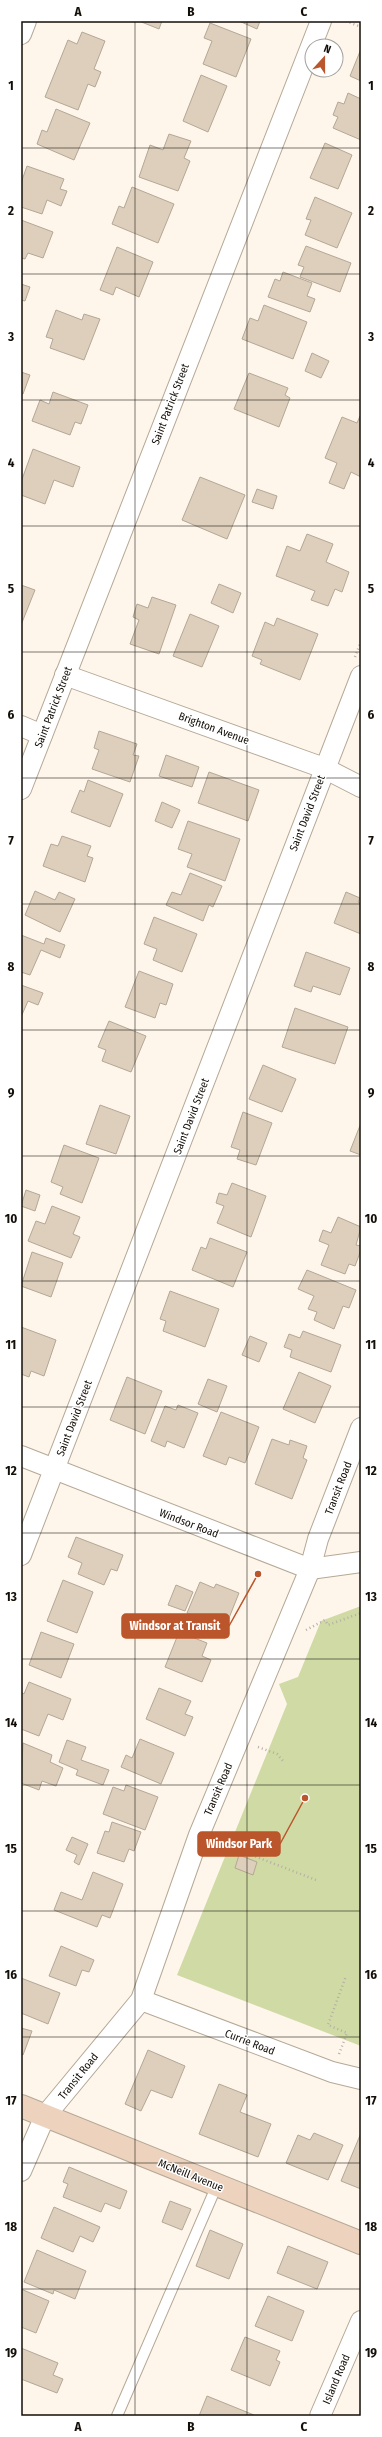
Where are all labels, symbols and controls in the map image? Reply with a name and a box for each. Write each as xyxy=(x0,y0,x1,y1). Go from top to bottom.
text: A xyxy=(73,4,82,19)
text: B xyxy=(187,4,195,19)
text: C xyxy=(301,4,308,19)
north arrow xyxy=(304,38,344,78)
text: N xyxy=(322,42,333,56)
text: 1 xyxy=(8,78,14,93)
text: 1 xyxy=(368,78,374,93)
text: 2 xyxy=(7,203,14,218)
text: 2 xyxy=(367,203,374,218)
text: 3 xyxy=(7,329,14,344)
text: 3 xyxy=(367,329,374,344)
street label: Saint Patrick Street xyxy=(149,361,192,447)
text: 4 xyxy=(8,455,15,470)
text: 4 xyxy=(368,455,375,470)
text: 5 xyxy=(8,581,14,596)
text: 5 xyxy=(368,581,374,596)
street label: Saint Patrick Street xyxy=(32,664,75,750)
text: 6 xyxy=(8,707,15,722)
text: 6 xyxy=(368,707,375,722)
street label: Brighton Avenue xyxy=(177,710,251,747)
street label: Saint David Street xyxy=(287,773,328,853)
text: 7 xyxy=(8,833,14,848)
text: 7 xyxy=(368,833,374,848)
text: 8 xyxy=(8,959,15,974)
text: 8 xyxy=(368,959,375,974)
street label: Saint David Street xyxy=(171,1076,212,1156)
text: 9 xyxy=(8,1085,15,1100)
text: 9 xyxy=(368,1085,375,1100)
text: 10 xyxy=(5,1211,17,1226)
text: 10 xyxy=(365,1211,377,1226)
text: 11 xyxy=(6,1337,16,1352)
text: 11 xyxy=(366,1337,376,1352)
street label: Saint David Street xyxy=(54,1378,95,1458)
street label: Transit Road xyxy=(322,1460,355,1517)
text: 12 xyxy=(5,1463,17,1478)
text: 12 xyxy=(365,1463,377,1478)
street label: Windsor Road xyxy=(157,1506,220,1541)
text: 13 xyxy=(5,1589,17,1604)
text: 13 xyxy=(365,1589,377,1604)
callout: Windsor at Transit xyxy=(122,1614,229,1638)
text: Windsor at Transit xyxy=(130,1619,221,1633)
text: 14 xyxy=(5,1715,17,1730)
text: 14 xyxy=(365,1715,377,1730)
street label: Transit Road xyxy=(202,1761,235,1817)
callout: Windsor Park xyxy=(198,1832,280,1856)
text: Windsor Park xyxy=(206,1837,273,1851)
text: 15 xyxy=(5,1841,17,1856)
text: 15 xyxy=(365,1841,377,1856)
text: 16 xyxy=(5,1967,17,1982)
text: 16 xyxy=(365,1967,377,1982)
street label: Currie Road xyxy=(223,2027,277,2058)
street label: Transit Road xyxy=(56,2051,101,2102)
text: 17 xyxy=(5,2093,17,2108)
text: 17 xyxy=(365,2093,377,2108)
street label: McNeill Avenue xyxy=(156,2157,225,2194)
text: 18 xyxy=(5,2219,17,2234)
text: 18 xyxy=(365,2219,377,2234)
text: 19 xyxy=(5,2345,17,2360)
text: 19 xyxy=(365,2345,377,2360)
street label: Island Road xyxy=(320,2352,353,2406)
text: A xyxy=(73,2419,82,2434)
text: B xyxy=(187,2419,195,2434)
text: C xyxy=(301,2419,308,2434)

